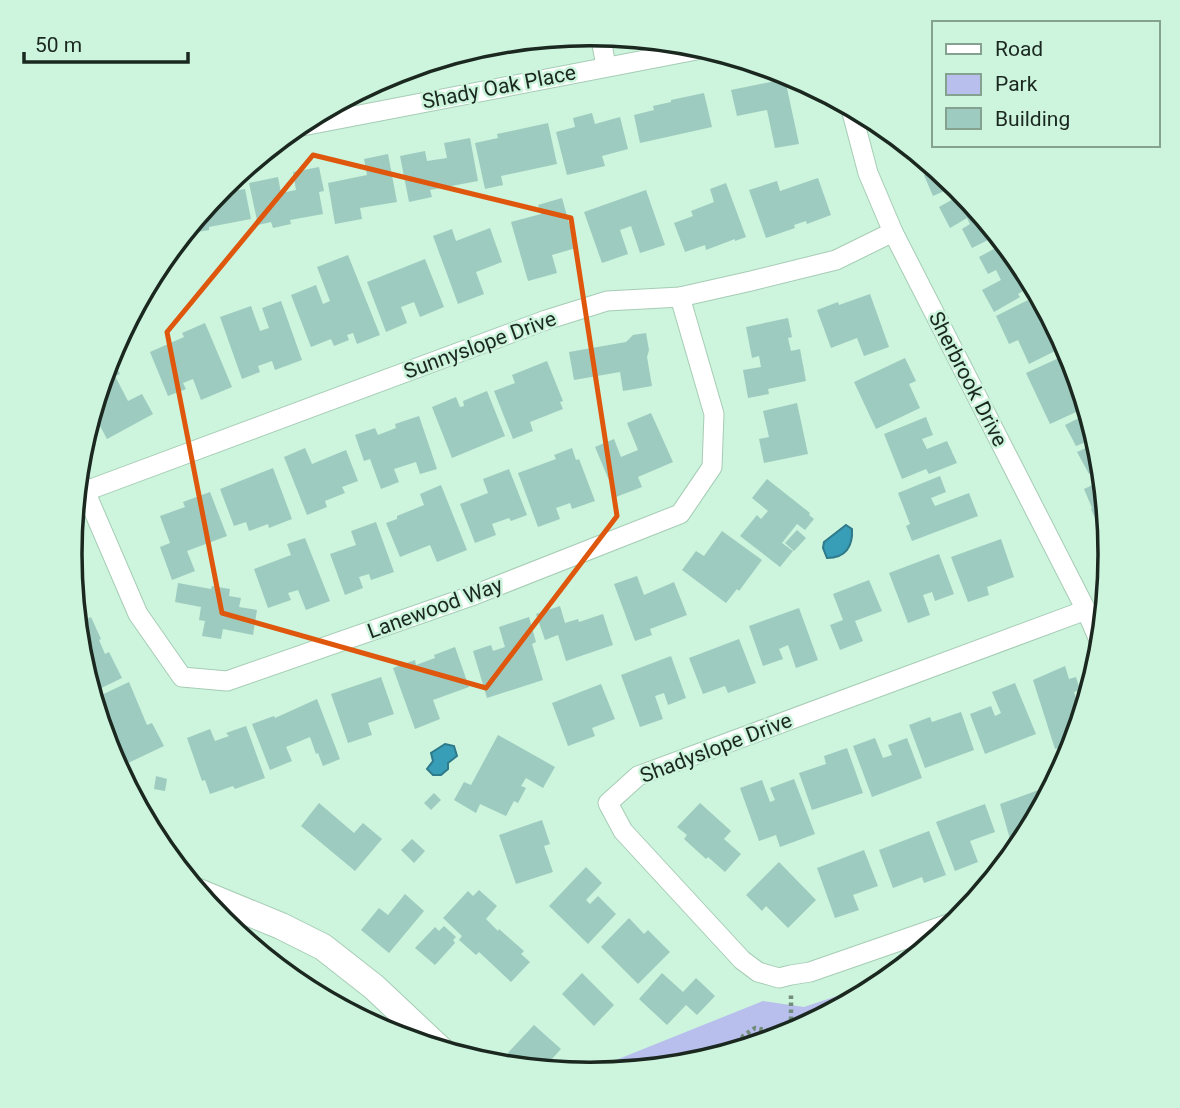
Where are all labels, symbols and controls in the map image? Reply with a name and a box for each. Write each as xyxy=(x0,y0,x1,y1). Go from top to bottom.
scale bar xyxy=(24,21,189,65)
legend xyxy=(932,21,1159,147)
text: 50 m xyxy=(35,33,82,57)
text: Road xyxy=(995,37,1043,61)
street label: Shady Oak Place xyxy=(420,60,578,114)
text: Park xyxy=(995,72,1038,96)
text: Building xyxy=(995,107,1070,131)
street label: Sunnyslope Drive xyxy=(401,306,559,384)
street label: Sherbrook Drive xyxy=(924,308,1012,450)
street label: Lanewood Way xyxy=(364,572,506,644)
street label: Shadyslope Drive xyxy=(637,708,795,788)

